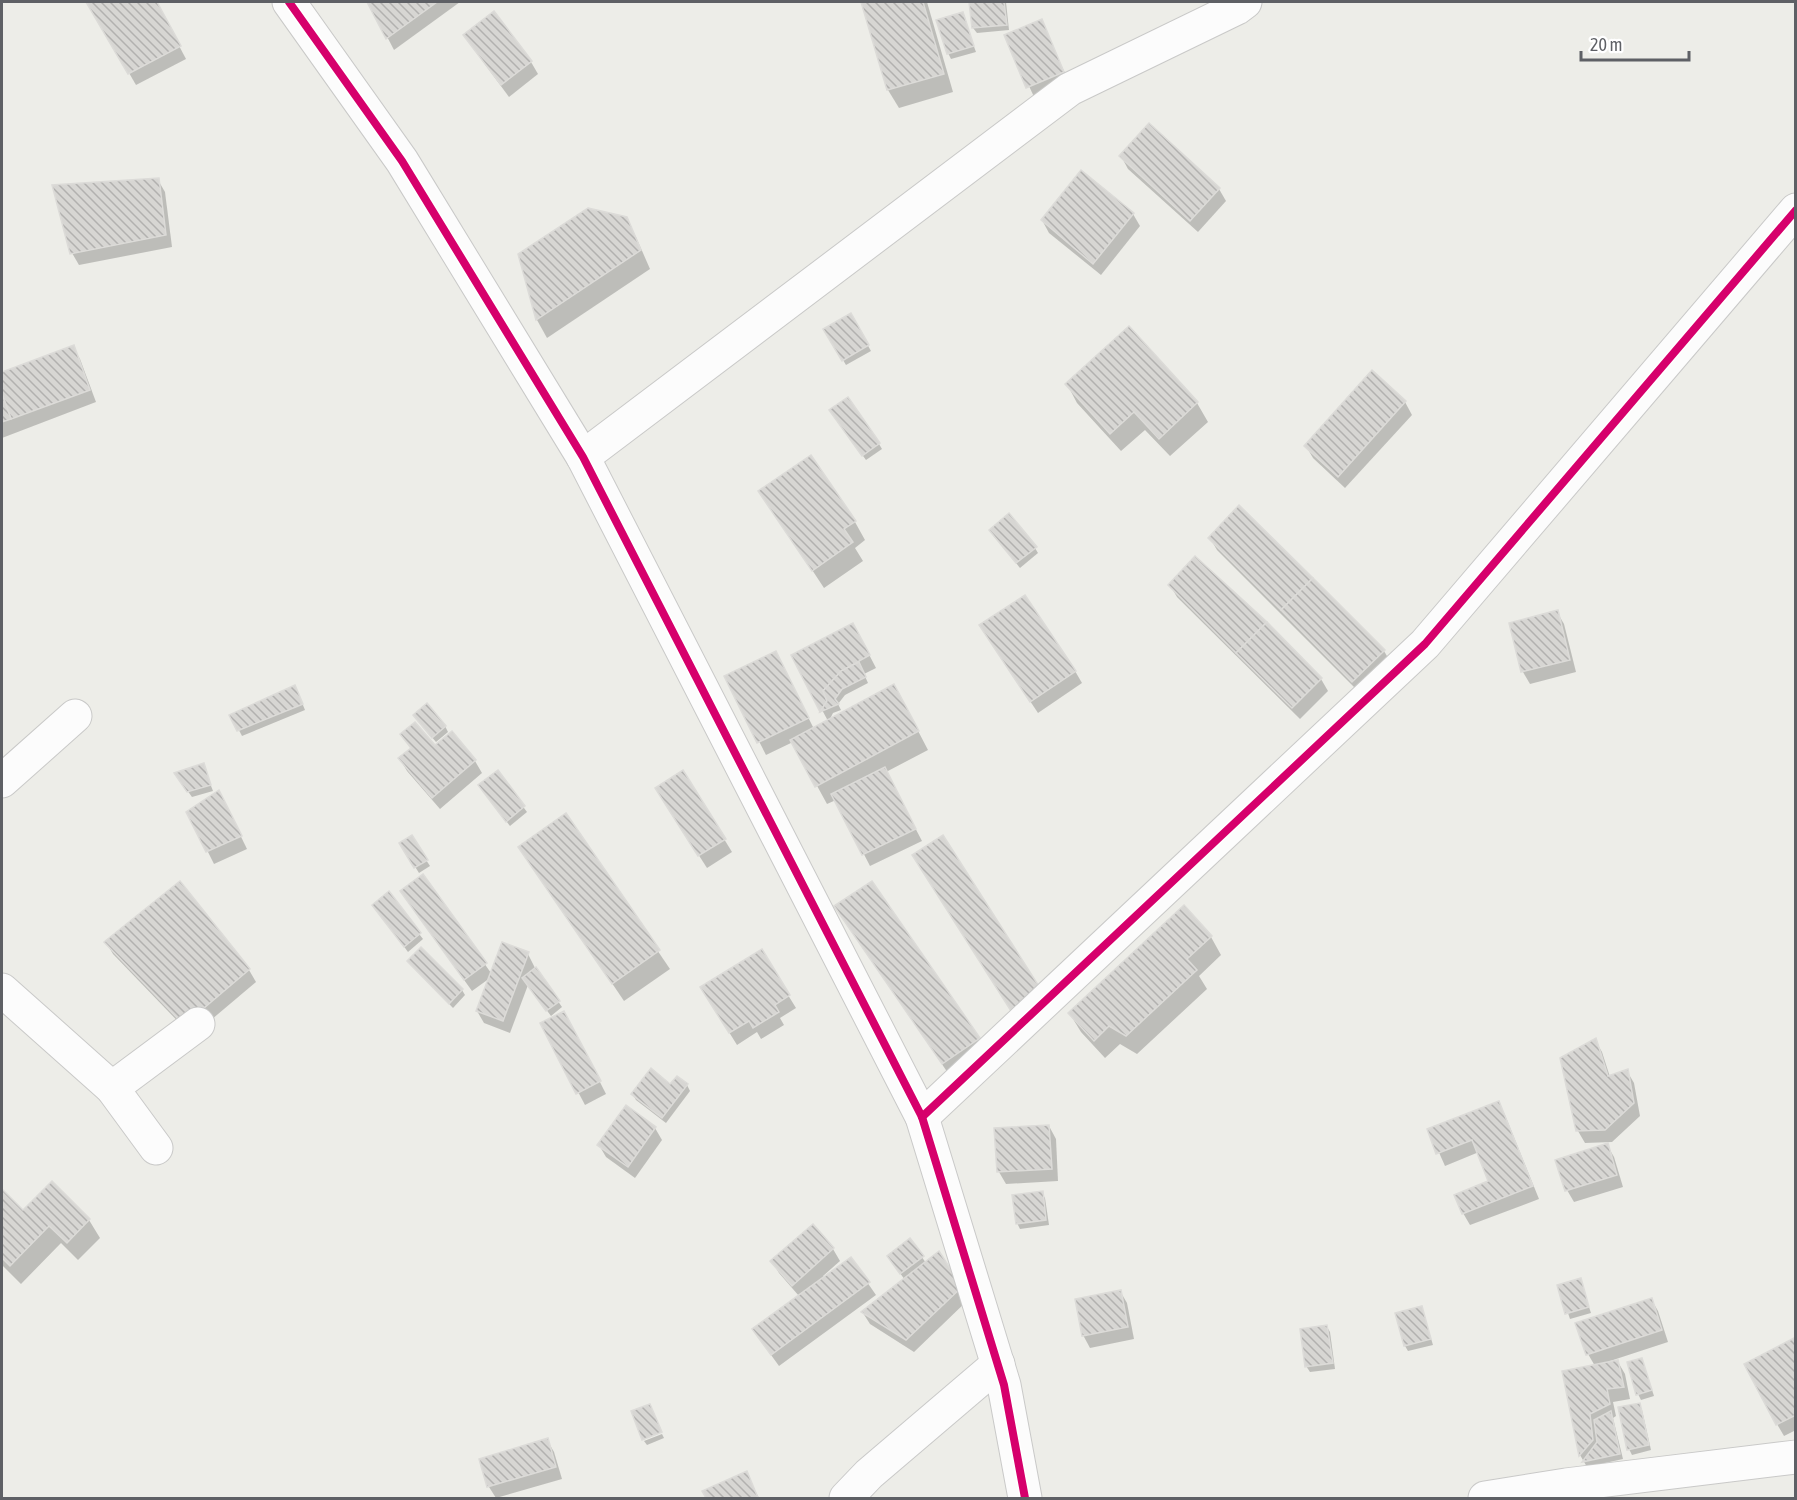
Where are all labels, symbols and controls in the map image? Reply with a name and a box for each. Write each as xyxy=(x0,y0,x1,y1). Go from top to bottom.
scale bar xyxy=(1581,24,1689,62)
text: 20 m xyxy=(1590,34,1622,55)

